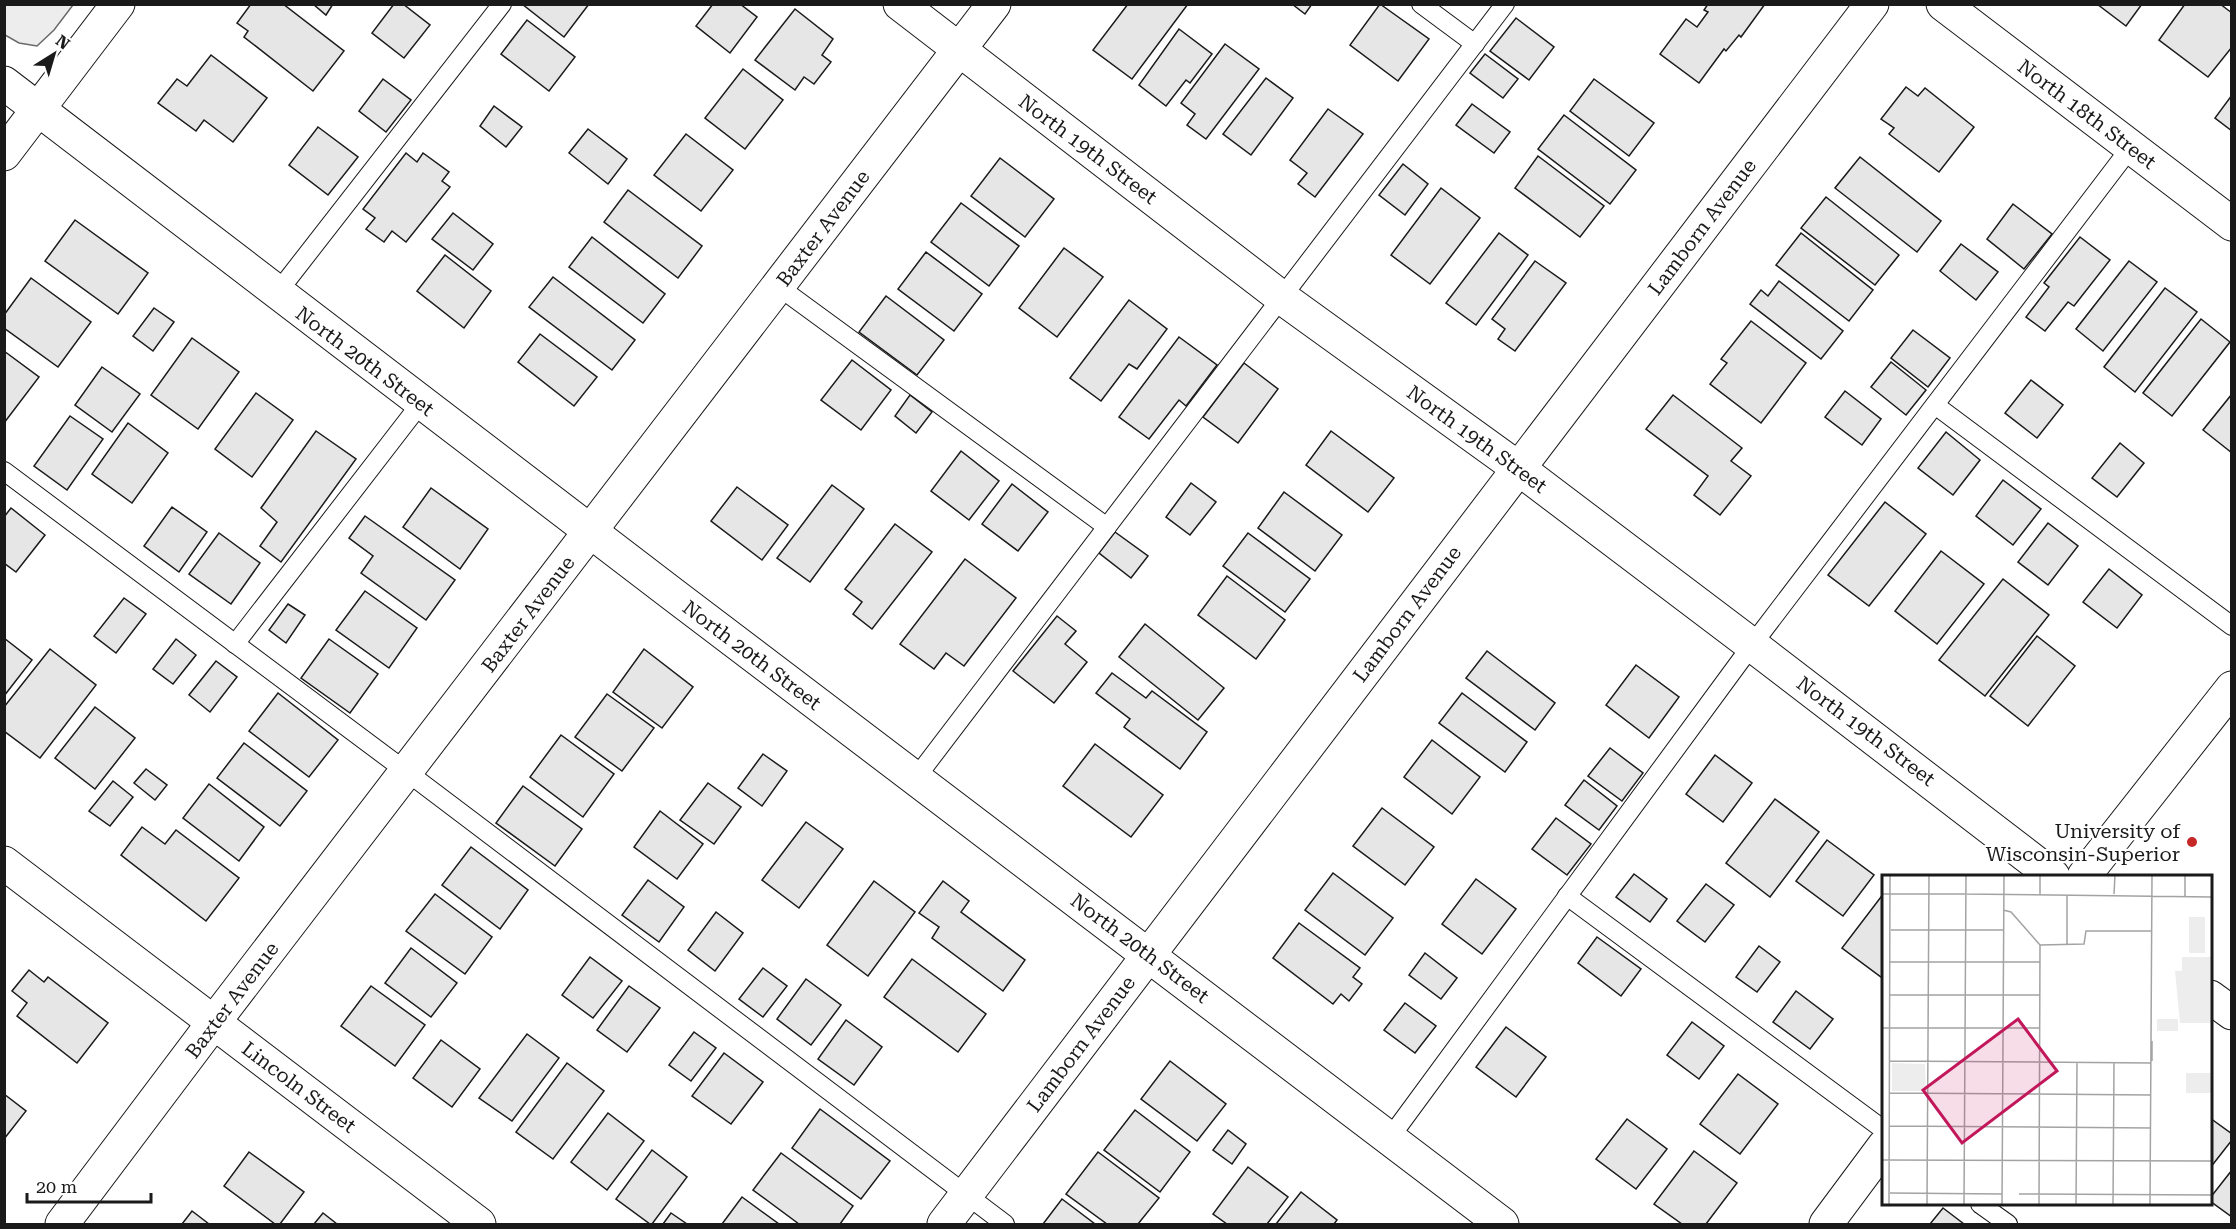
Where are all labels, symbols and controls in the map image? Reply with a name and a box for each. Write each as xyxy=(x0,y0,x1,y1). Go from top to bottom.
north arrow xyxy=(24,24,84,84)
text: N xyxy=(52,31,73,54)
street label: North 18th Street xyxy=(2013,54,2161,174)
street label: North 19th Street xyxy=(1014,89,1162,209)
street label: Lamborn Avenue xyxy=(1643,154,1761,300)
street label: Baxter Avenue xyxy=(771,165,875,291)
street label: North 20th Street xyxy=(291,301,439,421)
street label: North 19th Street xyxy=(1402,380,1552,498)
street label: Lamborn Avenue xyxy=(1348,541,1466,687)
street label: Baxter Avenue xyxy=(476,551,580,677)
street label: North 20th Street xyxy=(678,595,826,715)
street label: North 19th Street xyxy=(1792,671,1940,791)
place label: University of Wisconsin-Superior xyxy=(1986,819,2181,866)
marker: University of Wisconsin-Superior xyxy=(2185,835,2199,849)
inset map xyxy=(1882,875,2212,1205)
street label: North 20th Street xyxy=(1066,888,1214,1008)
street label: Baxter Avenue xyxy=(180,937,284,1063)
street label: Lamborn Avenue xyxy=(1022,971,1140,1117)
street label: Lincoln Street xyxy=(237,1036,361,1138)
scale bar xyxy=(27,1166,152,1204)
text: 20 m xyxy=(36,1176,77,1197)

